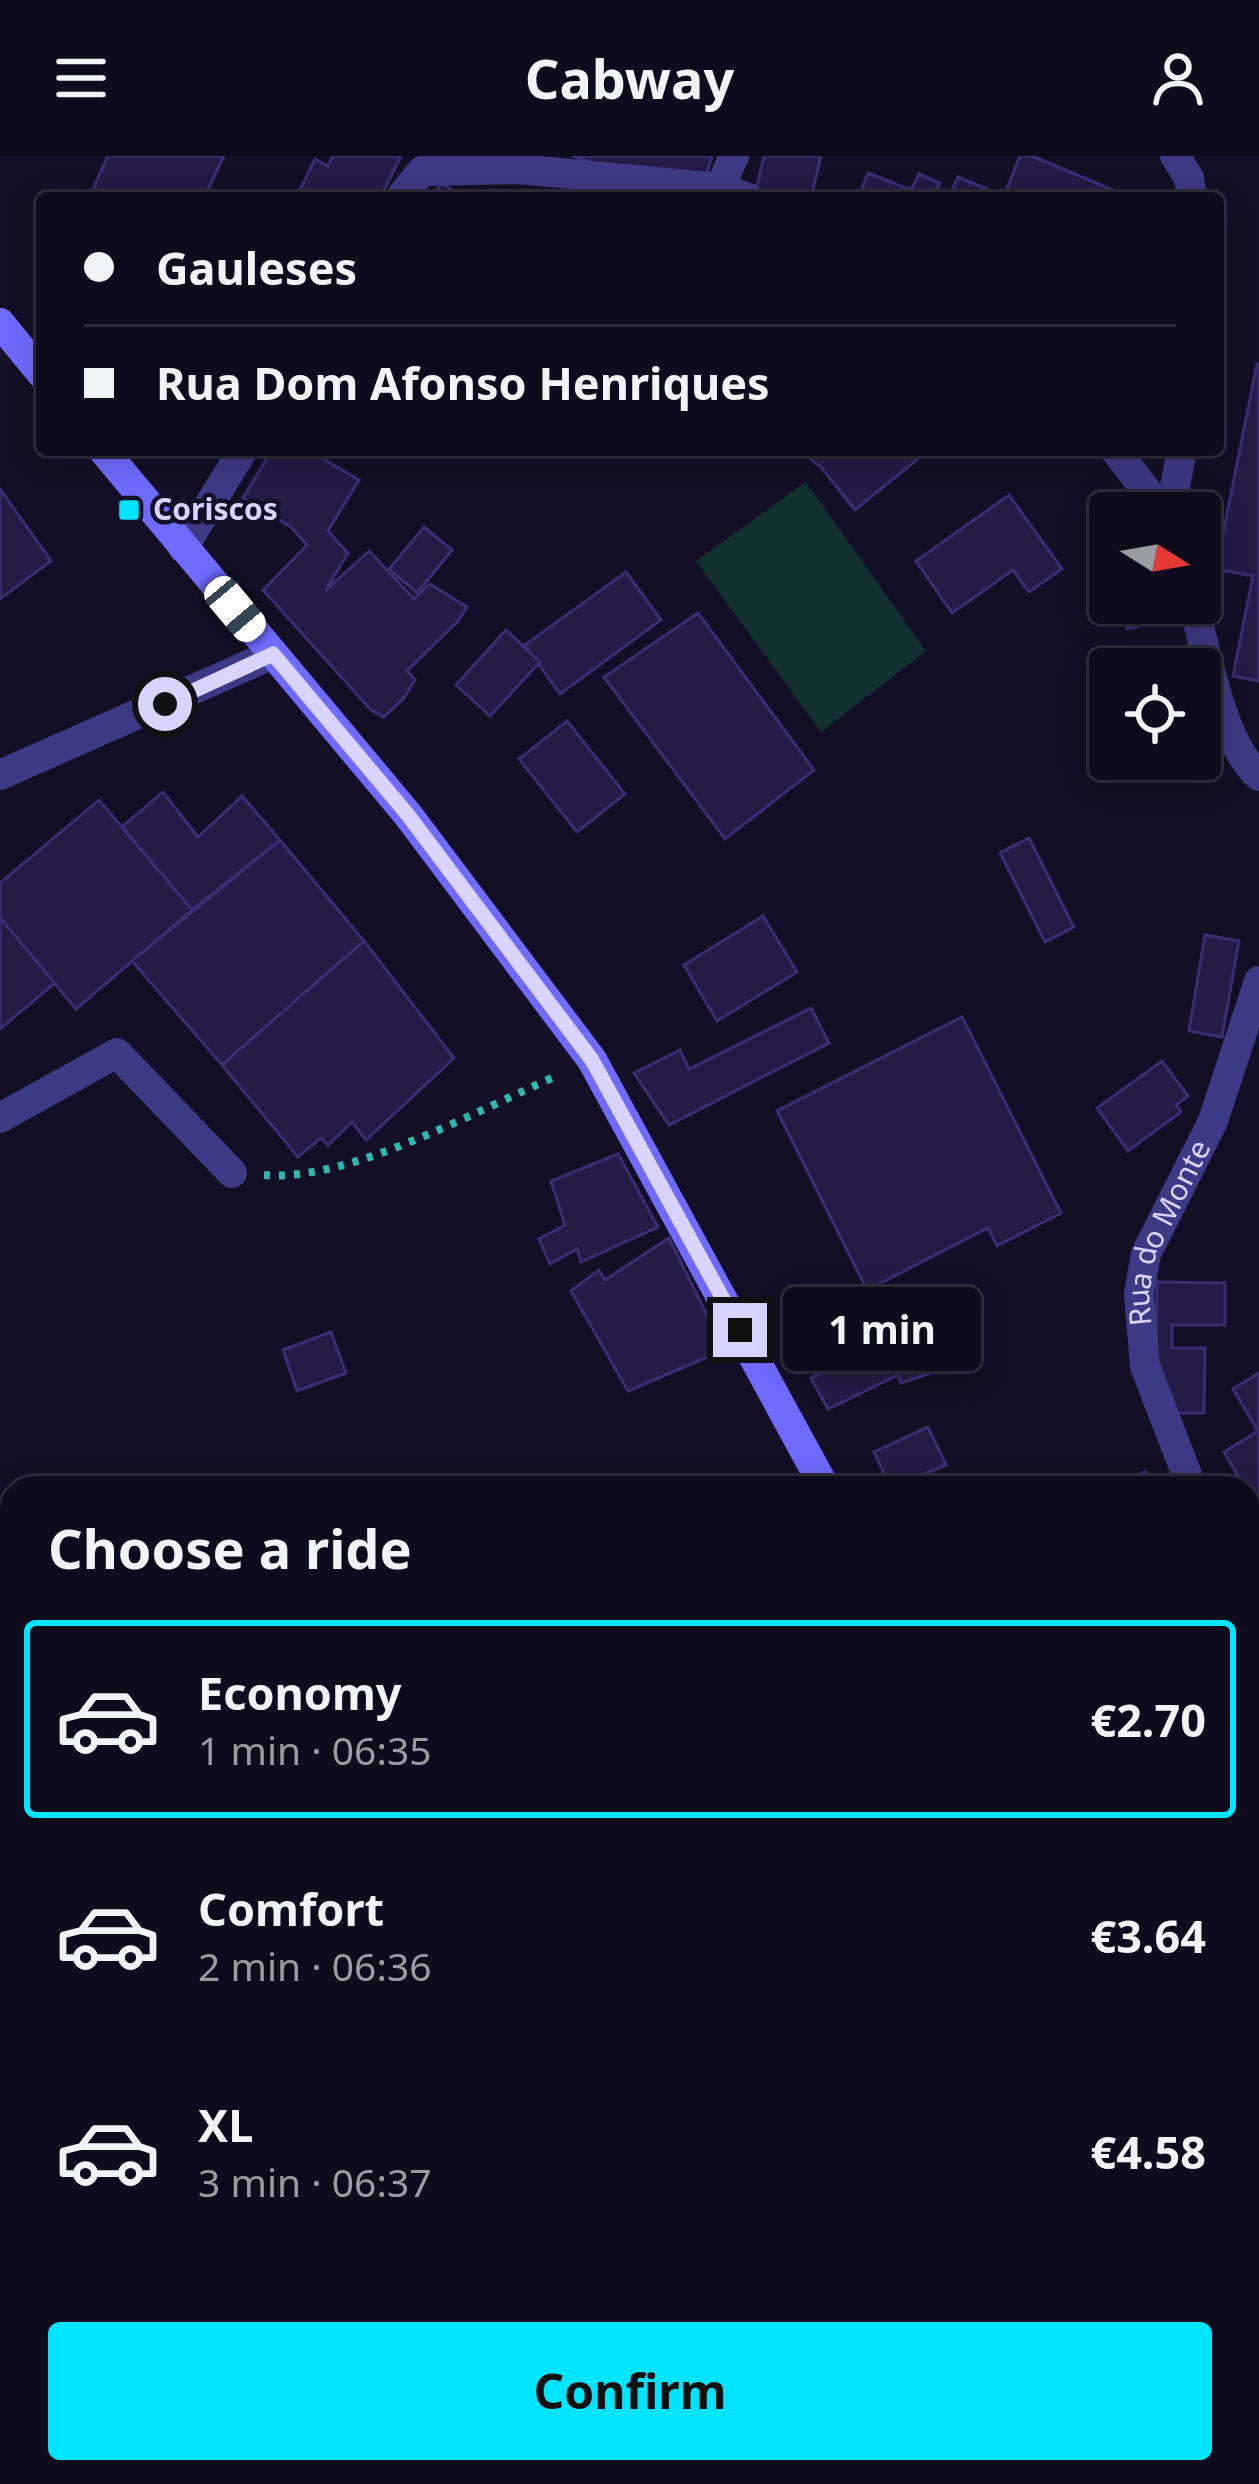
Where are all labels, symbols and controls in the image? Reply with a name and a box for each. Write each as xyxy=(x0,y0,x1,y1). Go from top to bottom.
text: Cabway xyxy=(525,41,734,115)
icon: menu xyxy=(48,45,114,111)
icon: person xyxy=(1145,45,1211,111)
text: Gauleses xyxy=(156,237,357,298)
text: Rua Dom Afonso Henriques xyxy=(156,352,770,413)
place label: Coriscos xyxy=(153,488,278,529)
north arrow xyxy=(1089,492,1221,624)
map controls xyxy=(1089,492,1221,780)
marker: Coriscos xyxy=(116,497,142,523)
car xyxy=(198,570,272,648)
button: locate xyxy=(1089,648,1221,780)
route start xyxy=(138,677,192,731)
street label: Rua do Monte xyxy=(1117,1132,1219,1328)
callout: 1 min xyxy=(782,1288,980,1372)
text: 1 min xyxy=(828,1302,936,1355)
route end xyxy=(713,1303,767,1357)
text: Choose a ride xyxy=(48,1511,412,1585)
text: Economy xyxy=(198,1662,402,1723)
icon: car xyxy=(54,1665,162,1773)
text: €2.70 xyxy=(1090,1689,1206,1750)
text: 1 min · 06:35 xyxy=(198,1723,432,1776)
text: Comfort xyxy=(198,1878,384,1939)
icon: car xyxy=(54,1881,162,1989)
text: €3.64 xyxy=(1090,1905,1206,1966)
text: 2 min · 06:36 xyxy=(198,1939,432,1992)
text: XL xyxy=(198,2094,253,2155)
icon: car xyxy=(54,2097,162,2205)
text: €4.58 xyxy=(1090,2121,1206,2182)
text: 3 min · 06:37 xyxy=(198,2155,432,2208)
button: Confirm xyxy=(48,2322,1212,2460)

